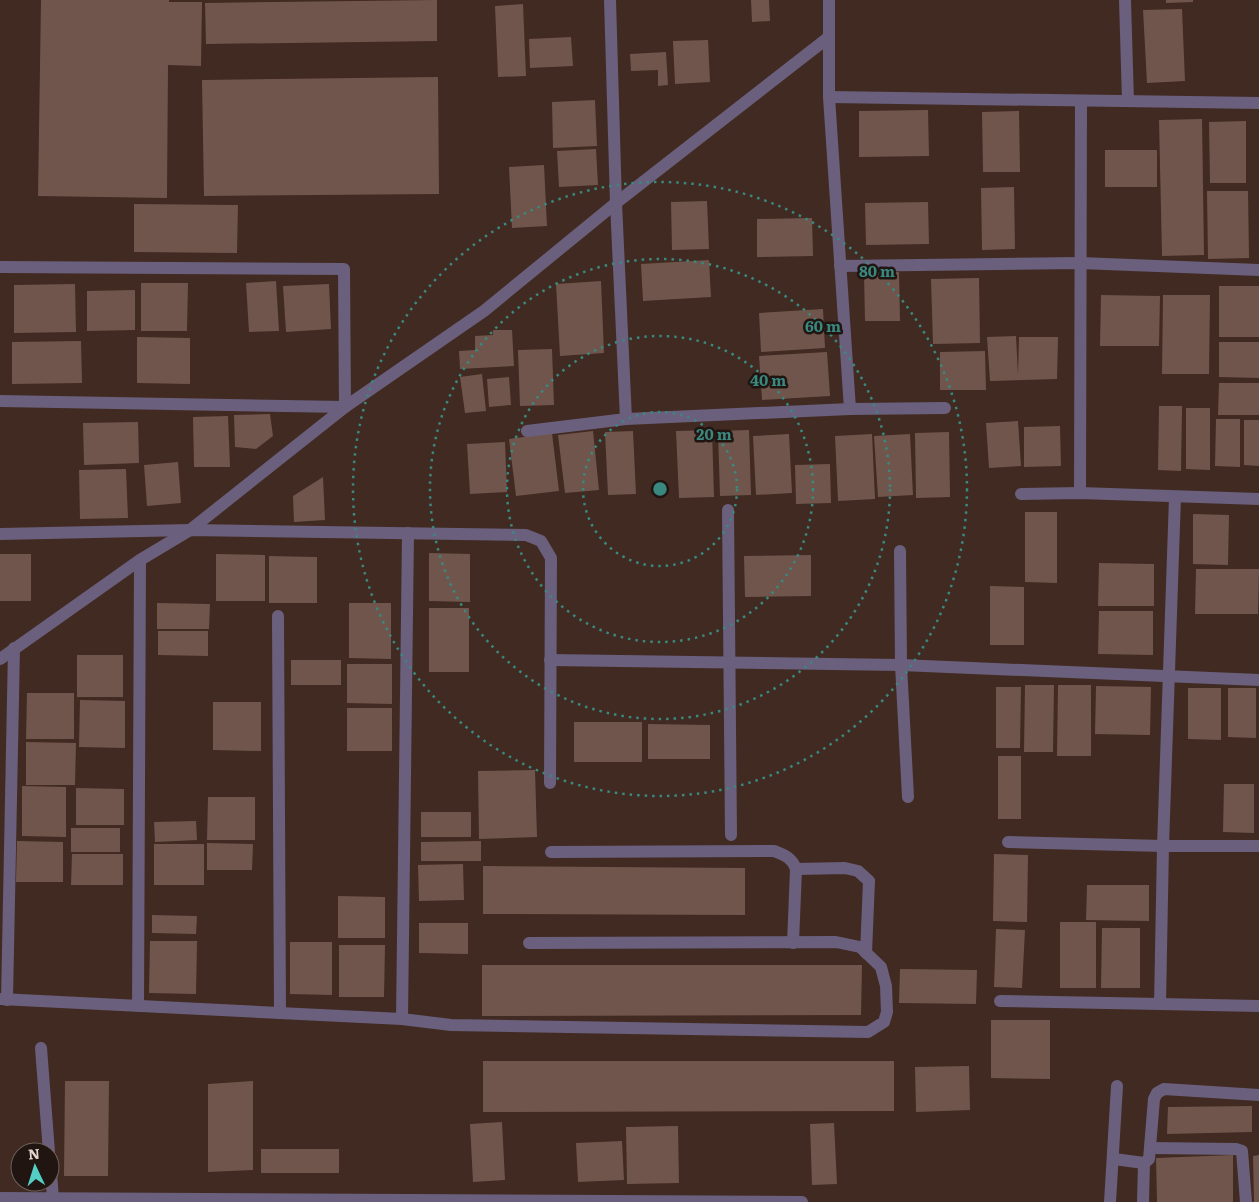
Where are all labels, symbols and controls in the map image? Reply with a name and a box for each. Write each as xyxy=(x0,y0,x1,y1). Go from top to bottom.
text: 80 m xyxy=(859,259,895,282)
text: 60 m xyxy=(805,314,841,337)
text: 40 m xyxy=(750,368,786,391)
text: 20 m xyxy=(696,422,732,445)
centre of rings xyxy=(651,480,669,498)
north arrow xyxy=(10,1142,60,1192)
text: N xyxy=(27,1143,41,1163)

